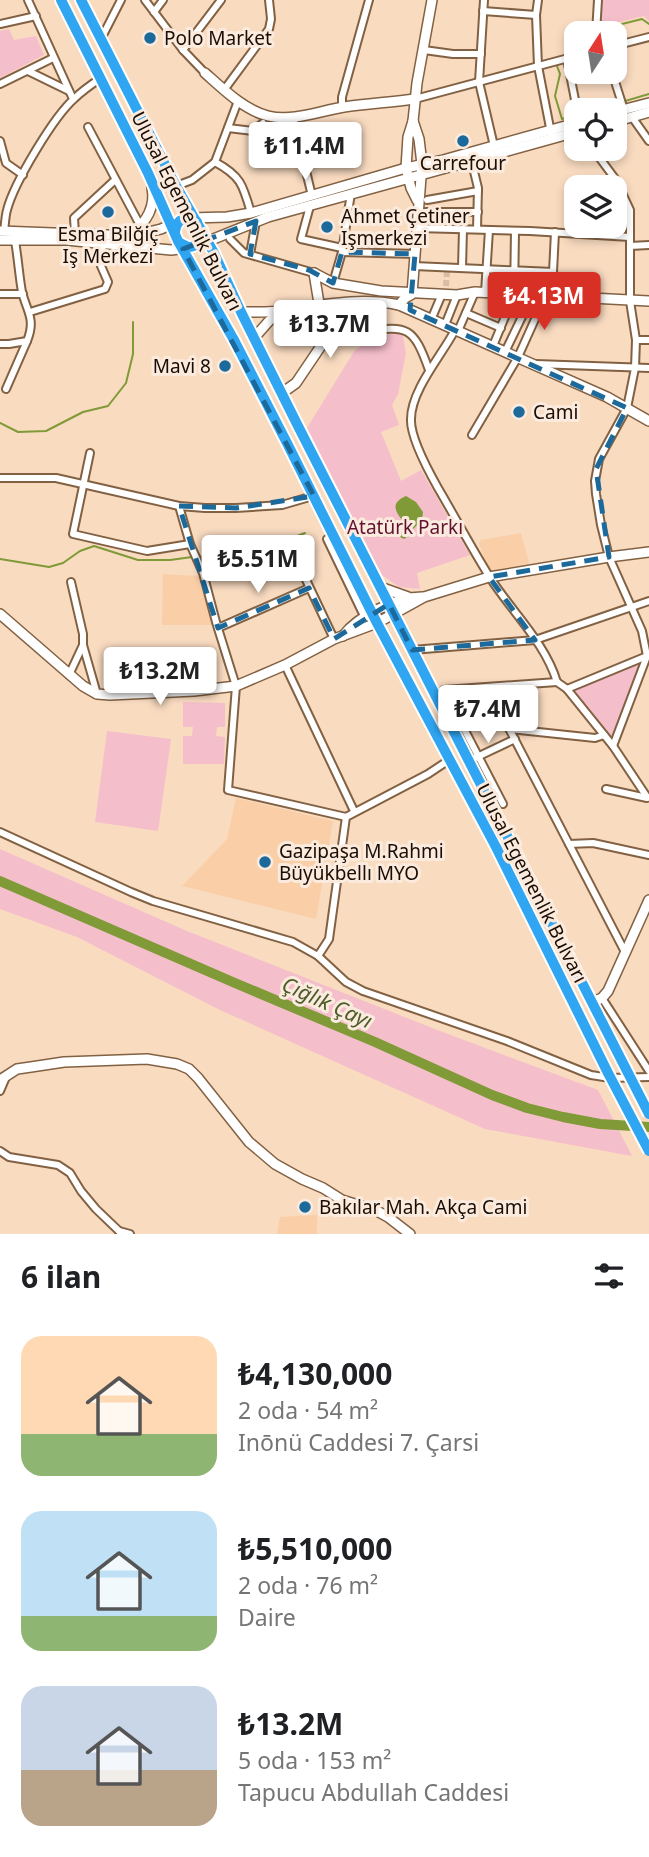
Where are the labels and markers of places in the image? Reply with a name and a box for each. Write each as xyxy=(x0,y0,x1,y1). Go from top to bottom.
place label: Polo Market xyxy=(164,25,272,51)
marker: Polo Market xyxy=(142,30,158,46)
pin: ₺11.4M xyxy=(248,122,362,182)
marker: Carrefour xyxy=(455,133,471,149)
place label: Carrefour xyxy=(420,150,506,176)
place label: Ahmet Çetiner Işmerkezi xyxy=(341,203,470,251)
marker: Esma Bilğiç Iş Merkezi xyxy=(100,204,116,220)
marker: Ahmet Çetiner Işmerkezi xyxy=(319,219,335,235)
place label: Esma Bilğiç Iş Merkezi xyxy=(58,221,158,269)
pin: ₺4.13M xyxy=(487,272,601,332)
pin: ₺13.7M xyxy=(273,300,387,360)
place label: Mavi 8 xyxy=(153,353,211,379)
marker: Mavi 8 xyxy=(217,358,233,374)
place label: Cami xyxy=(533,399,578,425)
marker: Cami xyxy=(511,404,527,420)
pin: ₺5.51M xyxy=(201,536,315,595)
pin: ₺13.2M xyxy=(103,648,217,707)
pin: ₺7.4M xyxy=(439,686,537,745)
place label: Gazipaşa M.Rahmi Büyükbellı MYO xyxy=(279,838,444,886)
marker: Gazipaşa M.Rahmi Büyükbellı MYO xyxy=(257,854,273,870)
place label: Bakılar Mah. Akça Cami xyxy=(319,1194,527,1220)
marker: Bakılar Mah. Akça Cami xyxy=(297,1199,313,1215)

